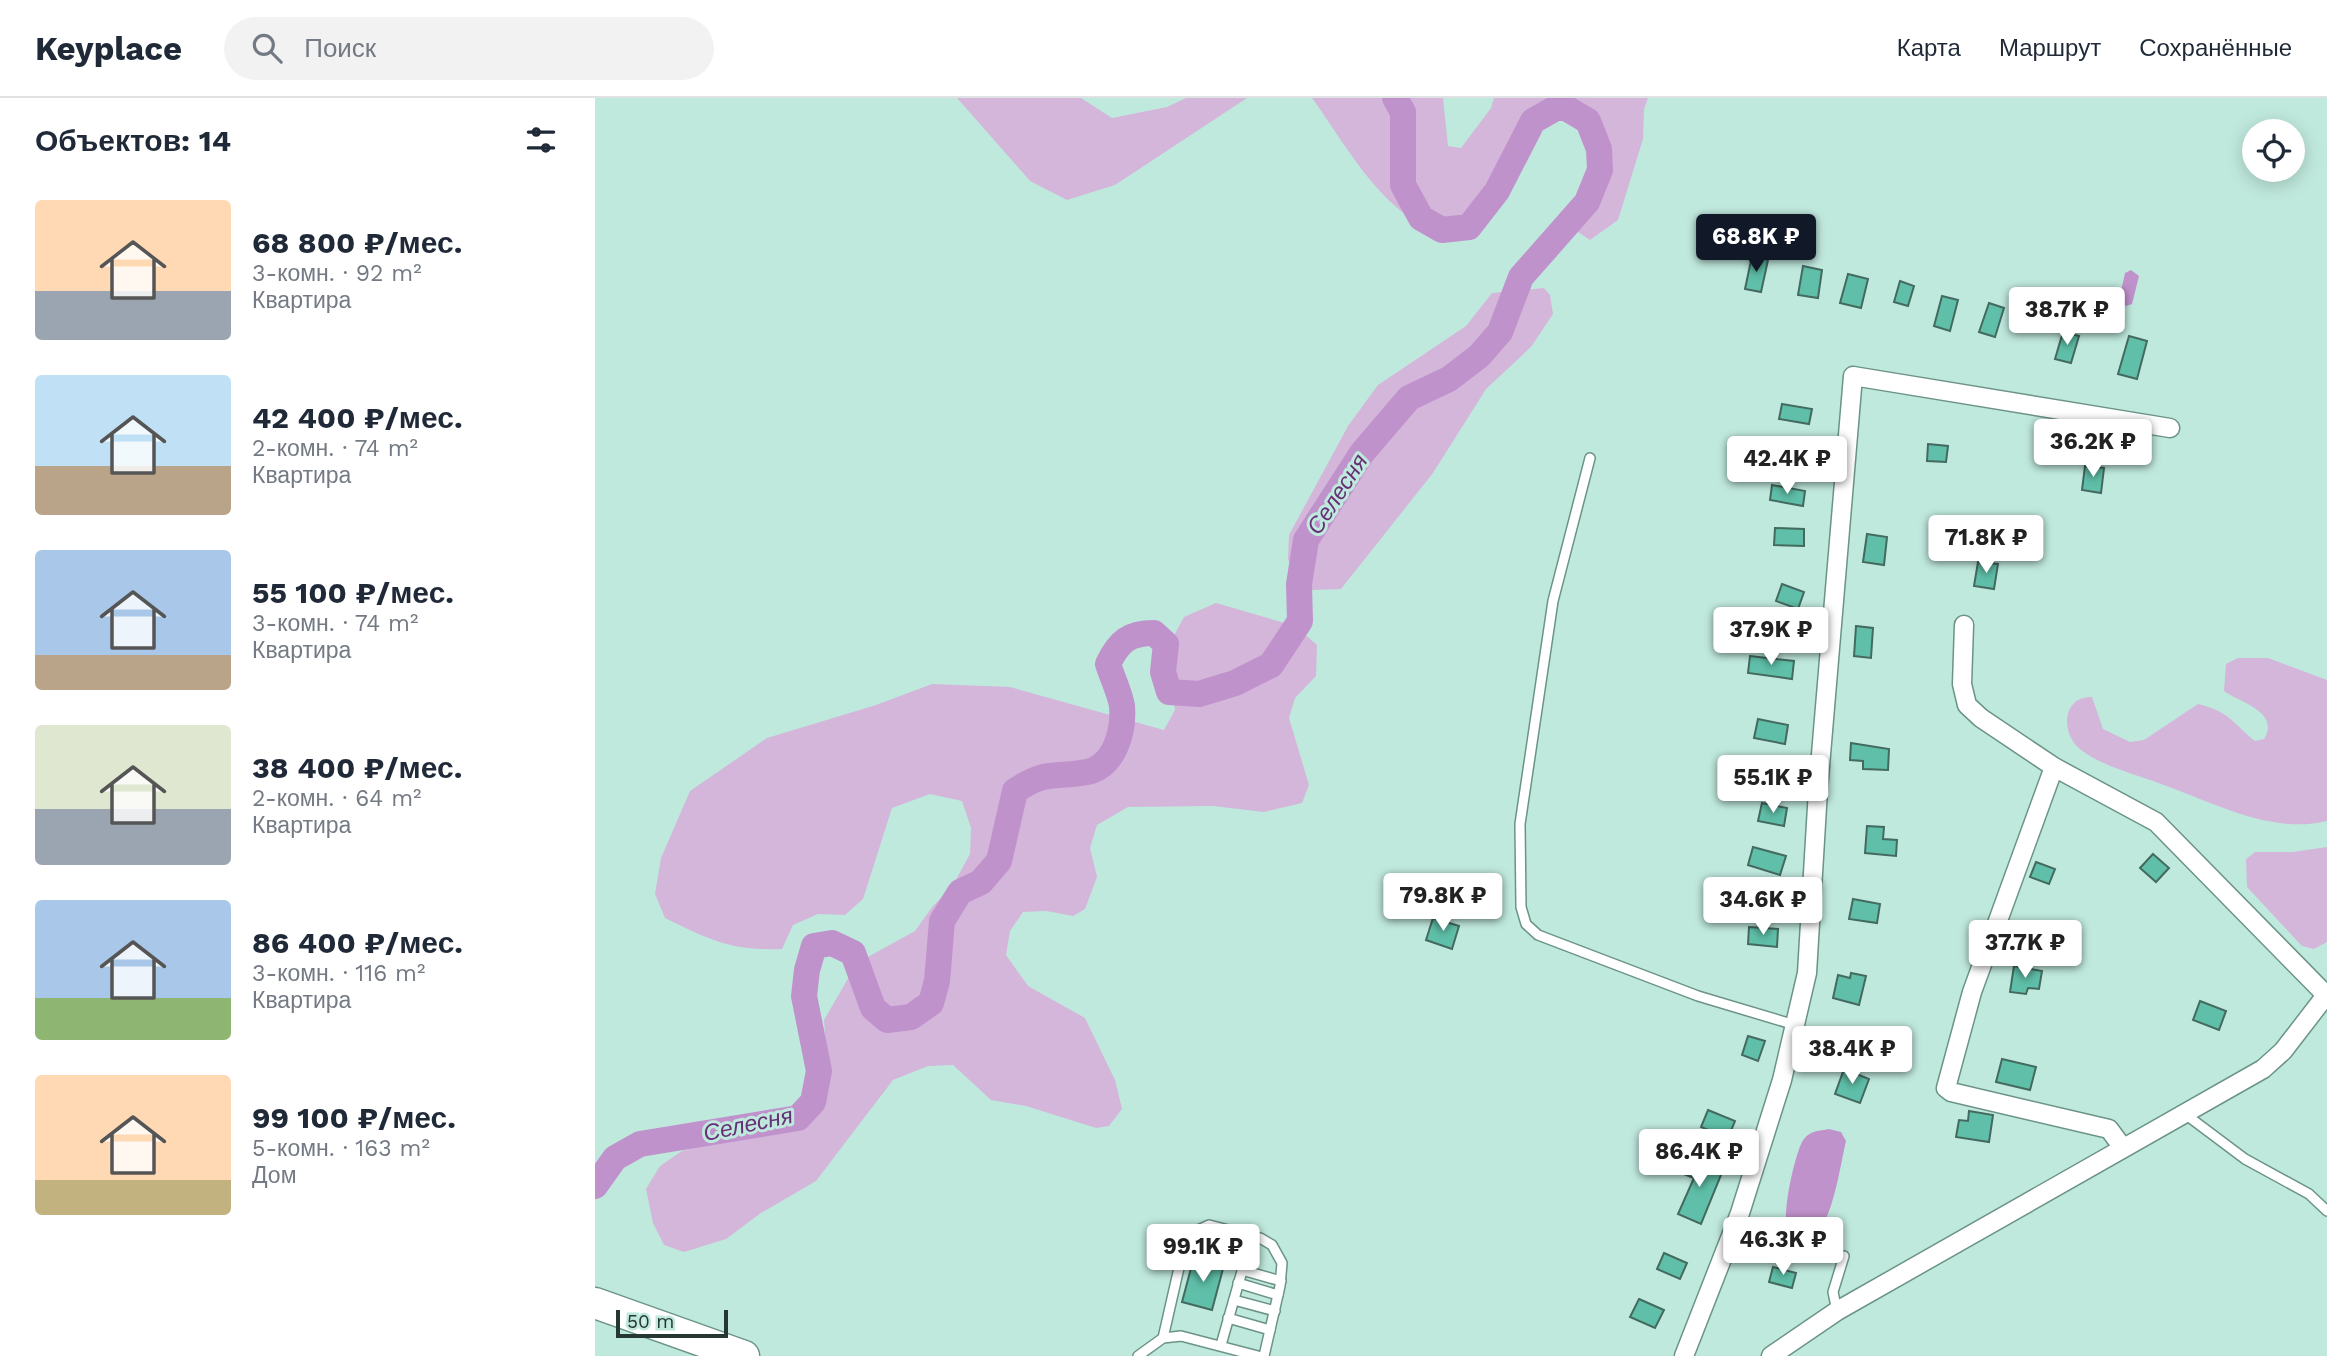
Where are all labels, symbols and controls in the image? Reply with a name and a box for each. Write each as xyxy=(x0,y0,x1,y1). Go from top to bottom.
search box xyxy=(224,17,714,80)
text: Keyplace xyxy=(35,29,182,68)
icon: search xyxy=(248,29,286,67)
text: Поиск xyxy=(304,33,376,63)
text: Карта xyxy=(1897,34,1961,62)
text: Маршрут xyxy=(1999,34,2101,62)
text: Сохранённые xyxy=(2139,34,2292,62)
map controls xyxy=(2242,119,2305,182)
button: locate xyxy=(2242,119,2305,182)
icon: filters xyxy=(522,121,560,159)
text: Объектов: 14 xyxy=(35,123,231,158)
pin: 68.8K ₽ xyxy=(1691,214,1821,274)
text: 68.8K ₽ xyxy=(1712,223,1800,250)
text: 68 800 ₽/мес. xyxy=(252,225,462,260)
icon: home xyxy=(91,228,175,312)
text: 3-комн. · 92 m² xyxy=(252,260,422,287)
text: Квартира xyxy=(252,287,351,314)
pin: 38.7K ₽ xyxy=(2002,288,2132,347)
text: 38.7K ₽ xyxy=(2025,296,2109,323)
text: 42 400 ₽/мес. xyxy=(252,400,463,435)
icon: home xyxy=(91,403,175,487)
pin: 36.2K ₽ xyxy=(2028,420,2158,479)
text: 36.2K ₽ xyxy=(2050,428,2136,455)
text: 2-комн. · 74 m² xyxy=(252,435,418,462)
pin: 42.4K ₽ xyxy=(1722,436,1852,496)
text: 42.4K ₽ xyxy=(1743,445,1831,472)
water label: Селесня xyxy=(1301,449,1373,540)
text: Квартира xyxy=(252,462,351,489)
pin: 71.8K ₽ xyxy=(1921,516,2051,575)
text: 71.8K ₽ xyxy=(1944,524,2028,551)
text: 55 100 ₽/мес. xyxy=(252,575,454,610)
icon: home xyxy=(91,578,175,662)
pin: 37.9K ₽ xyxy=(1706,608,1836,667)
text: 3-комн. · 74 m² xyxy=(252,610,418,637)
text: 37.9K ₽ xyxy=(1729,616,1813,643)
text: Квартира xyxy=(252,637,351,664)
text: 38 400 ₽/мес. xyxy=(252,750,462,785)
icon: home xyxy=(91,753,175,837)
pin: 55.1K ₽ xyxy=(1708,756,1838,815)
text: 55.1K ₽ xyxy=(1733,764,1813,791)
text: 2-комн. · 64 m² xyxy=(252,785,422,812)
text: Квартира xyxy=(252,812,351,839)
pin: 79.8K ₽ xyxy=(1378,874,1508,933)
pin: 34.6K ₽ xyxy=(1698,878,1828,937)
text: 79.8K ₽ xyxy=(1399,882,1487,909)
text: 34.6K ₽ xyxy=(1719,886,1807,913)
pin: 37.7K ₽ xyxy=(1960,920,2090,980)
text: 86 400 ₽/мес. xyxy=(252,925,463,960)
icon: home xyxy=(91,928,175,1012)
text: 37.7K ₽ xyxy=(1985,929,2065,956)
text: 3-комн. · 116 m² xyxy=(252,960,425,987)
text: Квартира xyxy=(252,987,351,1014)
pin: 38.4K ₽ xyxy=(1787,1026,1917,1086)
text: 38.4K ₽ xyxy=(1808,1035,1896,1062)
text: 99 100 ₽/мес. xyxy=(252,1100,456,1135)
water label: Селесня xyxy=(701,1102,795,1147)
icon: home xyxy=(91,1103,175,1187)
pin: 86.4K ₽ xyxy=(1634,1130,1764,1189)
text: 5-комн. · 163 m² xyxy=(252,1135,430,1162)
text: 86.4K ₽ xyxy=(1655,1138,1743,1165)
text: Дом xyxy=(252,1162,296,1189)
pin: 46.3K ₽ xyxy=(1718,1218,1848,1277)
pin: 99.1K ₽ xyxy=(1138,1224,1268,1284)
text: 46.3K ₽ xyxy=(1739,1226,1827,1253)
text: 99.1K ₽ xyxy=(1163,1233,1243,1260)
scale bar xyxy=(616,1307,728,1339)
text: 50 m xyxy=(627,1310,674,1333)

